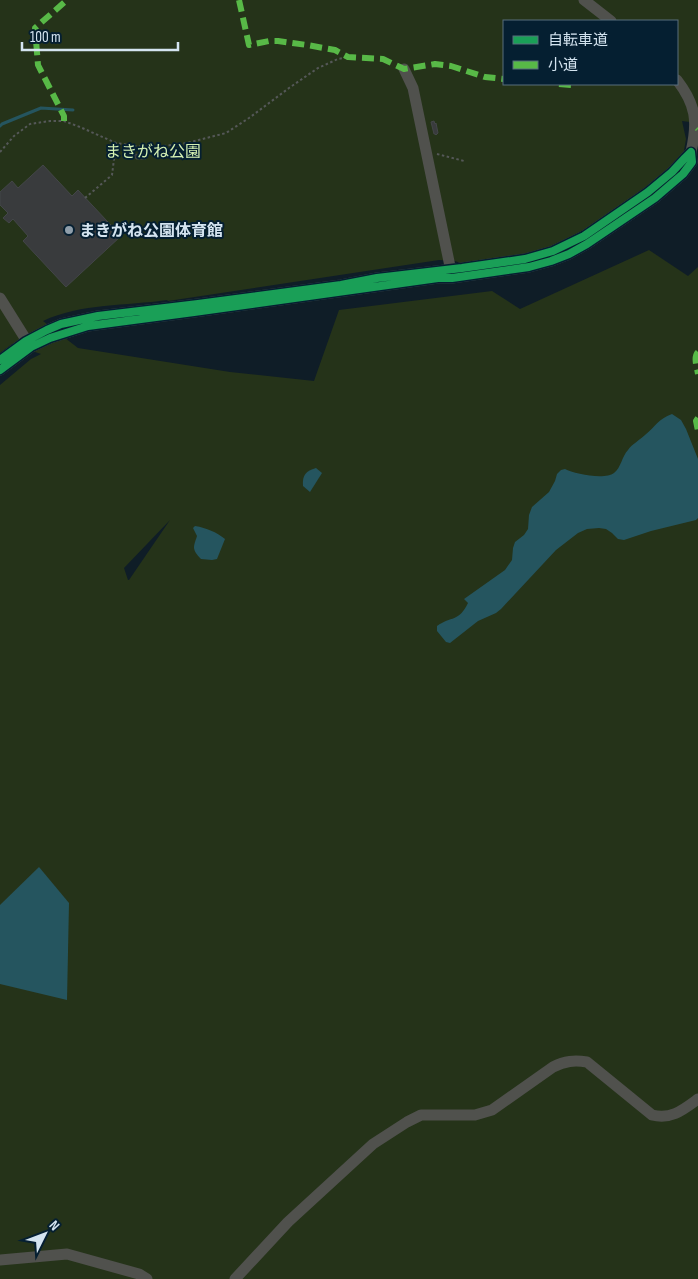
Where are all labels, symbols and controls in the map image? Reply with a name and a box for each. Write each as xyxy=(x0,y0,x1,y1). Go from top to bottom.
scale bar xyxy=(22,20,179,52)
legend xyxy=(503,20,678,85)
text: 100 m xyxy=(30,28,61,47)
text: 自転車道 xyxy=(548,31,608,50)
text: 小道 xyxy=(548,56,578,75)
park label: まきがね公園 xyxy=(105,143,201,162)
place label: まきがね公園体育館 xyxy=(79,222,223,241)
marker: まきがね公園体育館 xyxy=(63,224,75,236)
north arrow xyxy=(20,1209,70,1259)
text: N xyxy=(45,1217,63,1234)

